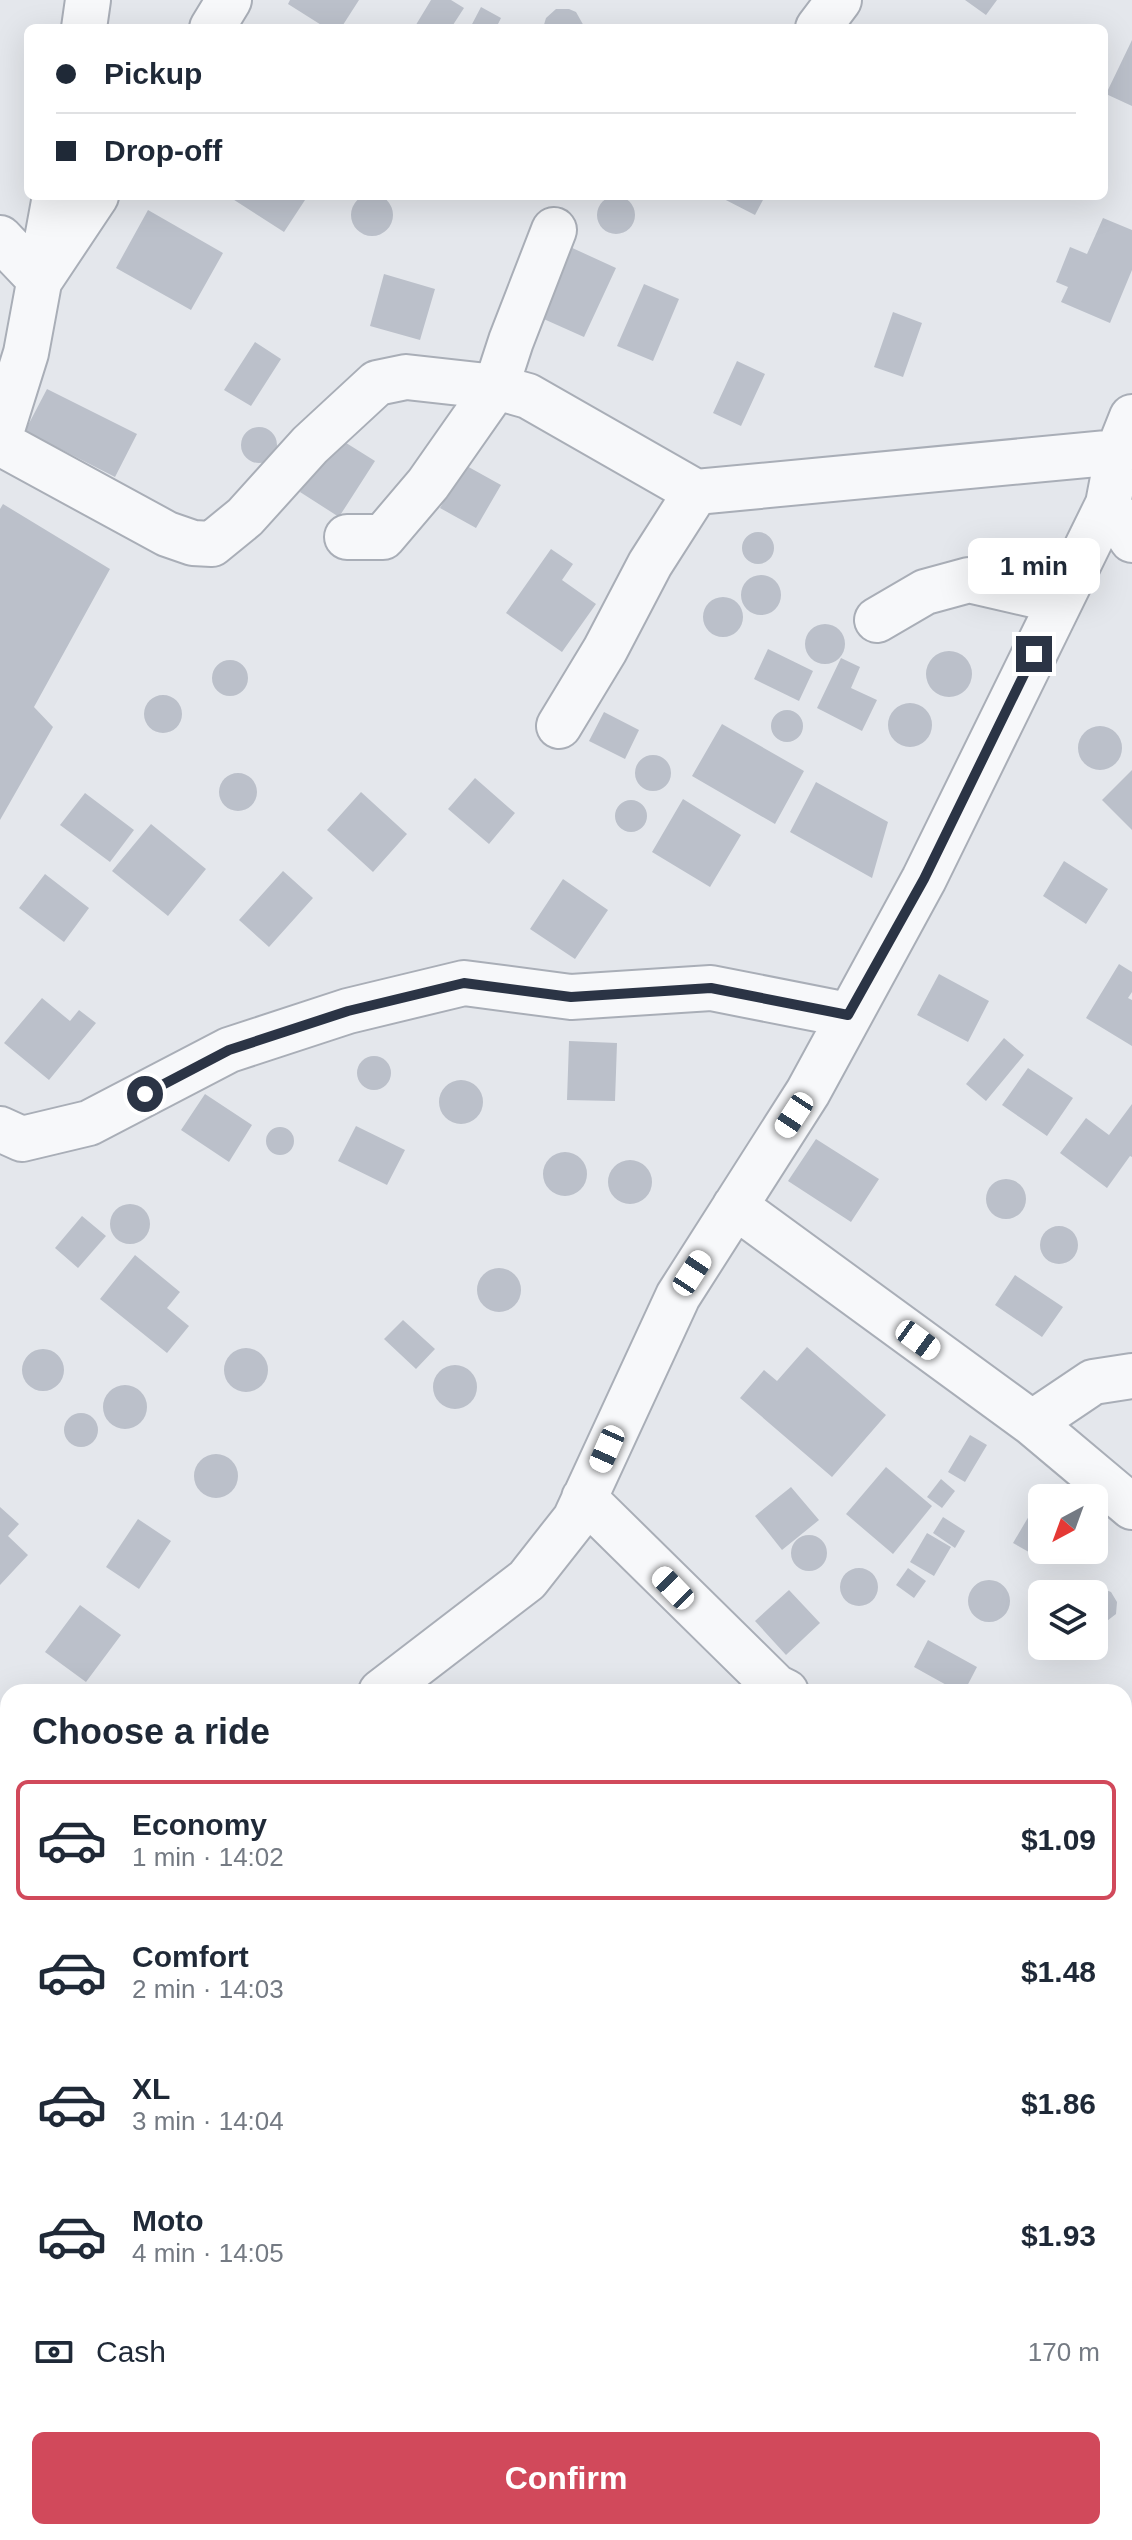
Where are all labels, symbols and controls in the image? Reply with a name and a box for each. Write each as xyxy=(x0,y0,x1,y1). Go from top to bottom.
text: Pickup xyxy=(104,57,202,90)
text: Drop-off xyxy=(104,134,222,167)
callout: 1 min xyxy=(968,538,1100,594)
text: 1 min xyxy=(1000,551,1068,581)
route end xyxy=(1016,636,1052,672)
route start xyxy=(127,1076,163,1112)
car xyxy=(771,1088,817,1142)
car xyxy=(669,1246,715,1300)
car xyxy=(892,1316,944,1364)
car xyxy=(586,1422,628,1476)
north arrow xyxy=(1028,1484,1108,1564)
map controls xyxy=(1028,1484,1108,1660)
car xyxy=(648,1562,698,1614)
button: layers xyxy=(1028,1580,1108,1660)
text: Choose a ride xyxy=(32,1711,270,1752)
icon: car xyxy=(36,1804,108,1876)
text: Economy xyxy=(132,1808,267,1841)
text: $1.09 xyxy=(1021,1823,1096,1856)
text: 1 min · 14:02 xyxy=(132,1842,284,1872)
icon: car xyxy=(36,1936,108,2008)
text: Comfort xyxy=(132,1940,249,1973)
text: $1.48 xyxy=(1021,1955,1096,1988)
text: 2 min · 14:03 xyxy=(132,1974,284,2004)
icon: car xyxy=(36,2068,108,2140)
text: XL xyxy=(132,2072,170,2105)
text: $1.86 xyxy=(1021,2087,1096,2120)
text: 3 min · 14:04 xyxy=(132,2106,284,2136)
icon: car xyxy=(36,2200,108,2272)
text: Moto xyxy=(132,2204,204,2237)
text: $1.93 xyxy=(1021,2219,1096,2252)
text: 4 min · 14:05 xyxy=(132,2238,284,2268)
icon: cash xyxy=(32,2330,76,2374)
text: Cash xyxy=(96,2335,166,2368)
text: 170 m xyxy=(1028,2337,1100,2367)
button: Confirm xyxy=(32,2432,1100,2524)

